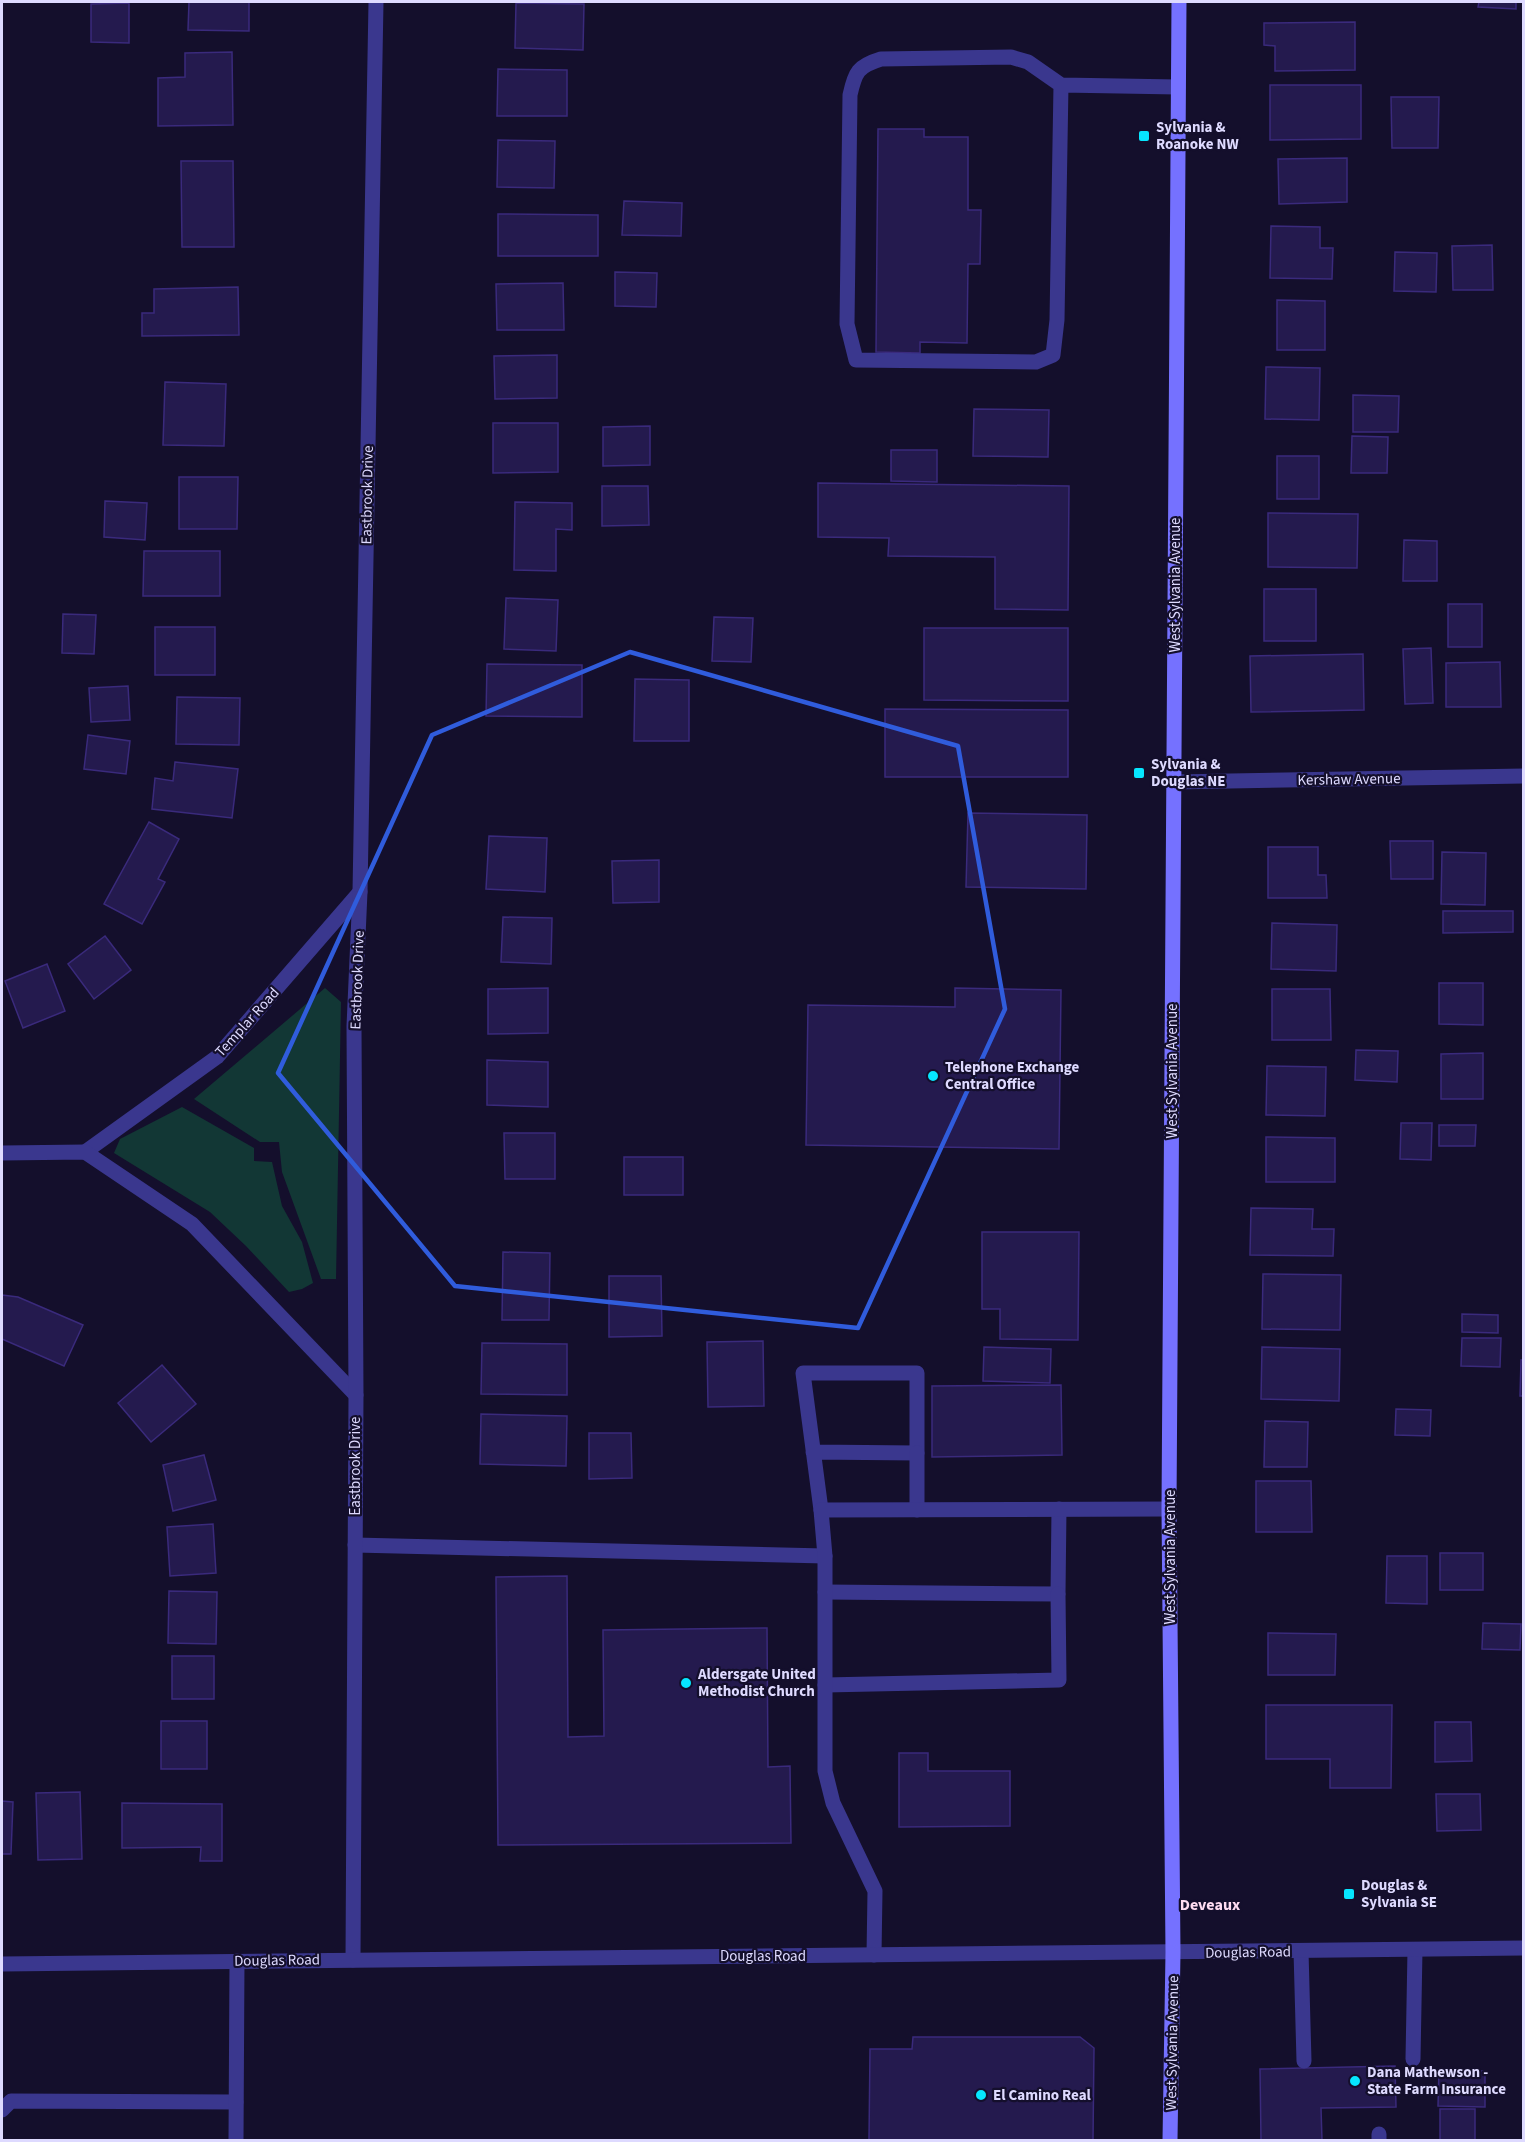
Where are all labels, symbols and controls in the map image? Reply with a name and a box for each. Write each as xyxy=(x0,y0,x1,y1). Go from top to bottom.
place label: Sylvania & Roanoke NW xyxy=(1156,117,1239,155)
marker: Sylvania & Roanoke NW xyxy=(1137,129,1151,143)
street label: Eastbrook Drive xyxy=(356,445,379,545)
street label: West Sylvania Avenue xyxy=(1165,517,1186,653)
place label: Sylvania & Douglas NE xyxy=(1151,754,1225,792)
marker: Sylvania & Douglas NE xyxy=(1132,766,1146,780)
street label: Kershaw Avenue xyxy=(1297,768,1401,791)
street label: Eastbrook Drive xyxy=(345,930,370,1030)
street label: Templar Road xyxy=(210,983,284,1062)
street label: West Sylvania Avenue xyxy=(1162,1003,1183,1139)
place label: Telephone Exchange Central Office xyxy=(945,1057,1080,1095)
marker: Telephone Exchange Central Office xyxy=(926,1069,940,1083)
street label: Eastbrook Drive xyxy=(345,1416,366,1516)
street label: West Sylvania Avenue xyxy=(1160,1489,1181,1625)
place label: Aldersgate United Methodist Church xyxy=(697,1664,816,1702)
marker: Aldersgate United Methodist Church xyxy=(679,1676,693,1690)
place label: Douglas & Sylvania SE xyxy=(1361,1875,1437,1913)
marker: Douglas & Sylvania SE xyxy=(1342,1887,1356,1901)
district label: Deveaux xyxy=(1180,1894,1240,1916)
street label: Douglas Road xyxy=(1205,1941,1291,1964)
street label: Douglas Road xyxy=(720,1946,806,1967)
street label: Douglas Road xyxy=(234,1949,320,1972)
street label: West Sylvania Avenue xyxy=(1161,1975,1184,2111)
place label: Dana Mathewson - State Farm Insurance xyxy=(1367,2062,1506,2100)
marker: Dana Mathewson - State Farm Insurance xyxy=(1348,2074,1362,2088)
place label: El Camino Real xyxy=(993,2085,1092,2106)
marker: El Camino Real xyxy=(974,2088,988,2102)

